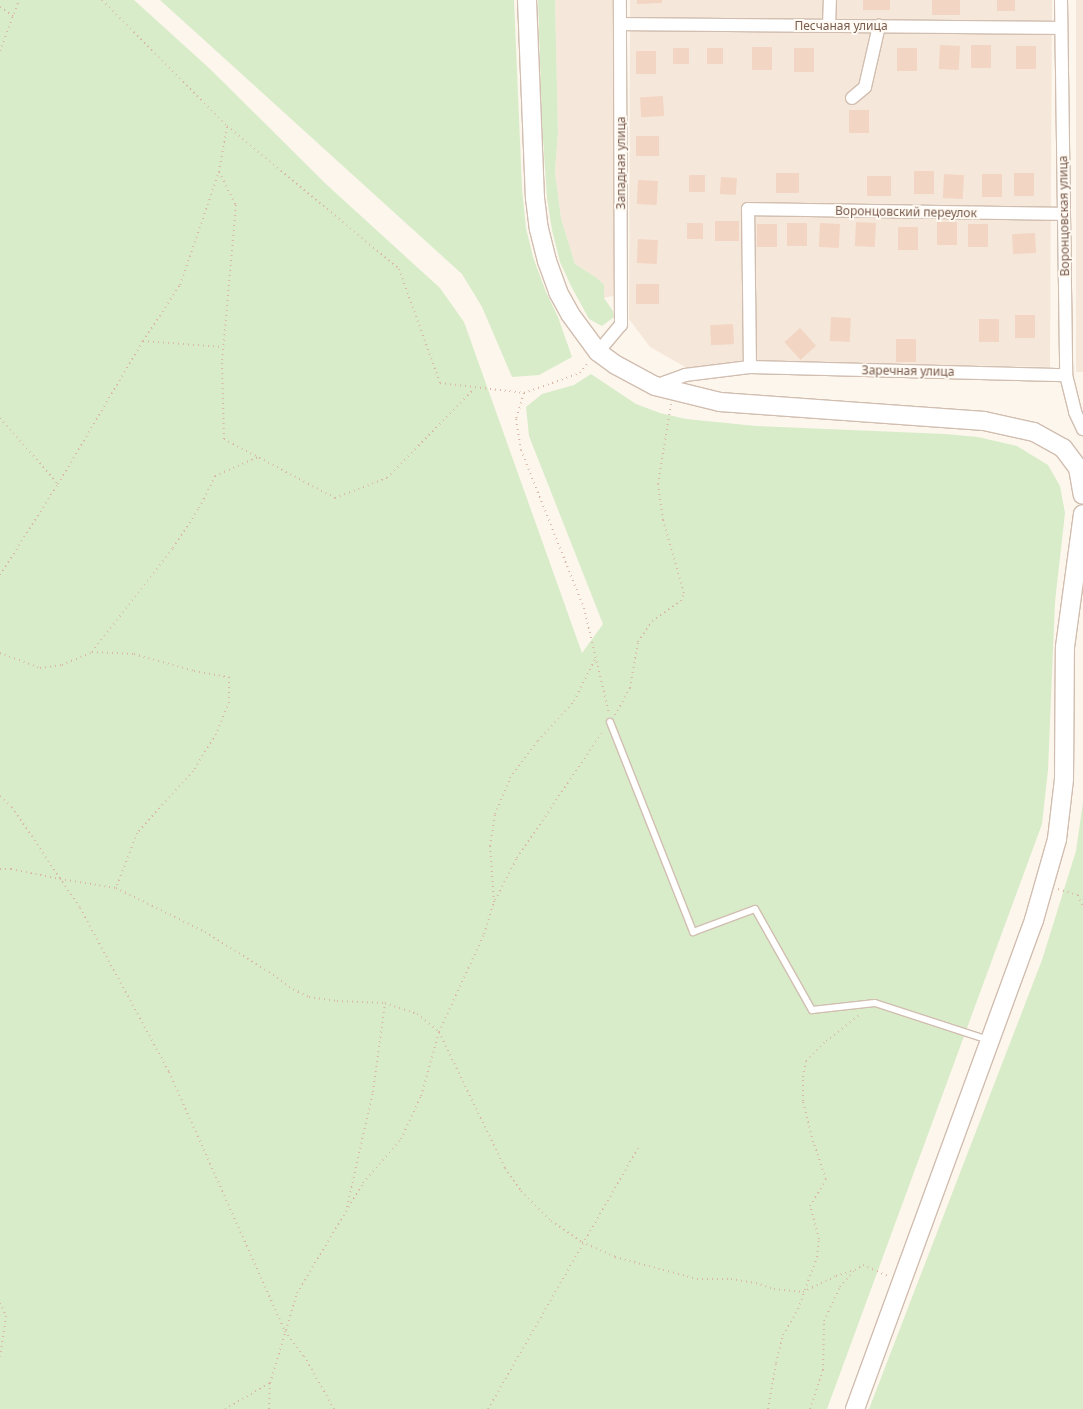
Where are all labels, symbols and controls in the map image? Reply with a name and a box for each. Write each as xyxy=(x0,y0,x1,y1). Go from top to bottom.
street label: Песчаная улица xyxy=(794,19,888,33)
street label: Западная улица xyxy=(614,117,628,209)
street label: Воронцовская улица xyxy=(1056,156,1072,276)
street label: Воронцовский переулок xyxy=(835,204,977,220)
street label: Заречная улица xyxy=(862,363,954,379)

